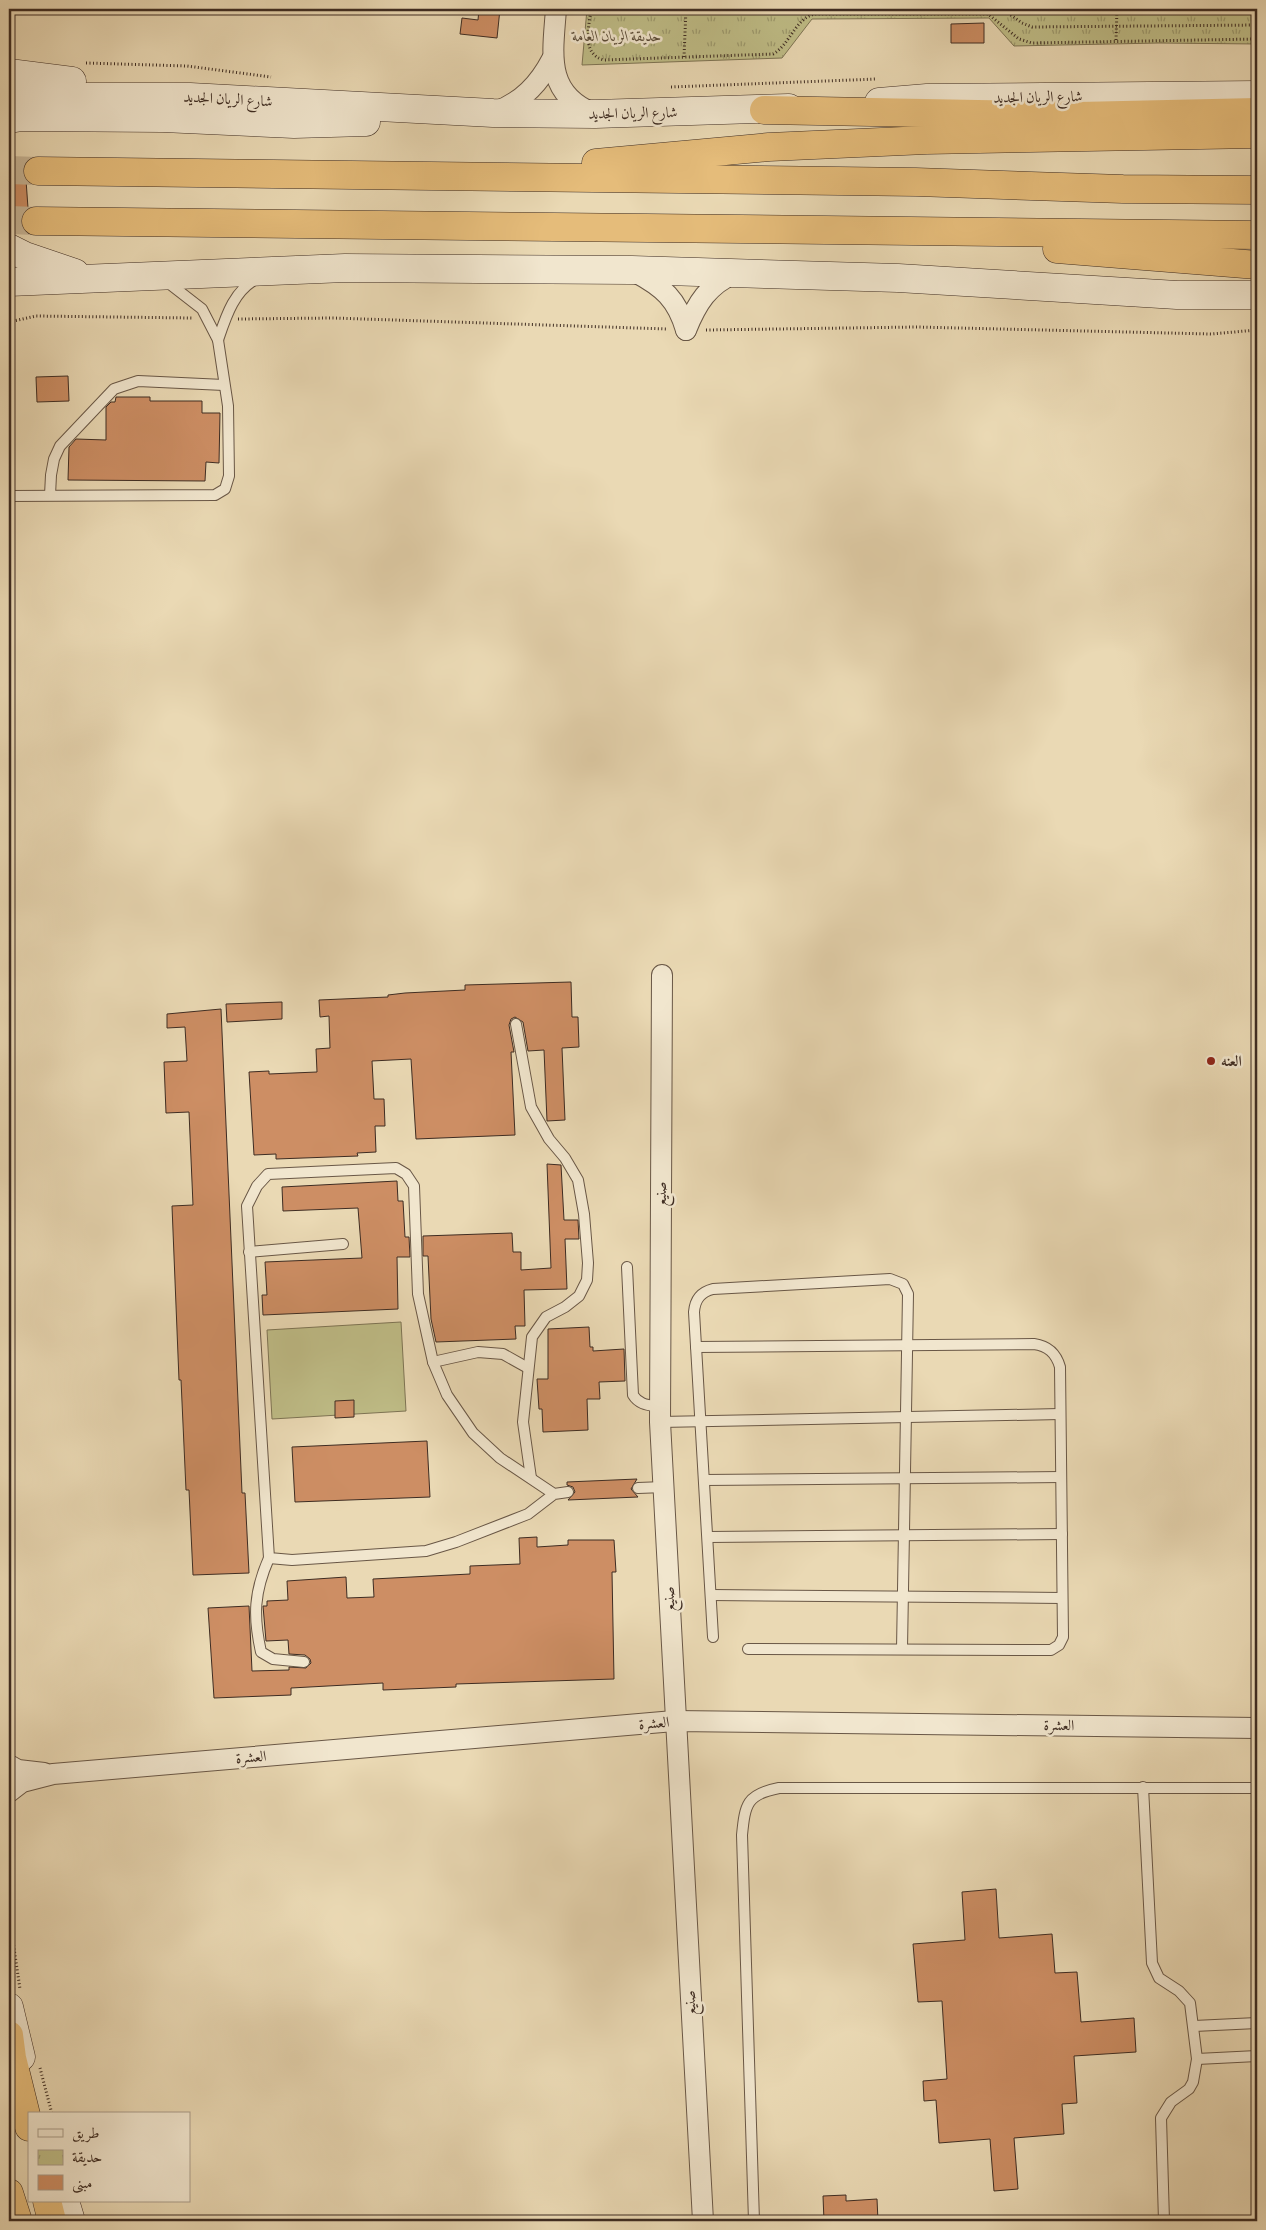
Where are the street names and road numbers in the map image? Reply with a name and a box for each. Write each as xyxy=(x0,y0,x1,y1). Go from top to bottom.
street label: شارع الريان الجديد xyxy=(993,86,1083,111)
street label: شارع الريان الجديد xyxy=(183,87,273,114)
street label: شارع الريان الجديد xyxy=(588,102,678,127)
street label: صنيع xyxy=(651,1181,675,1207)
street label: صنيع xyxy=(659,1586,683,1612)
street label: العشرة xyxy=(638,1712,670,1734)
street label: العشرة xyxy=(1043,1715,1075,1735)
street label: العشرة xyxy=(235,1746,267,1768)
street label: صنيع xyxy=(679,1990,705,2016)

